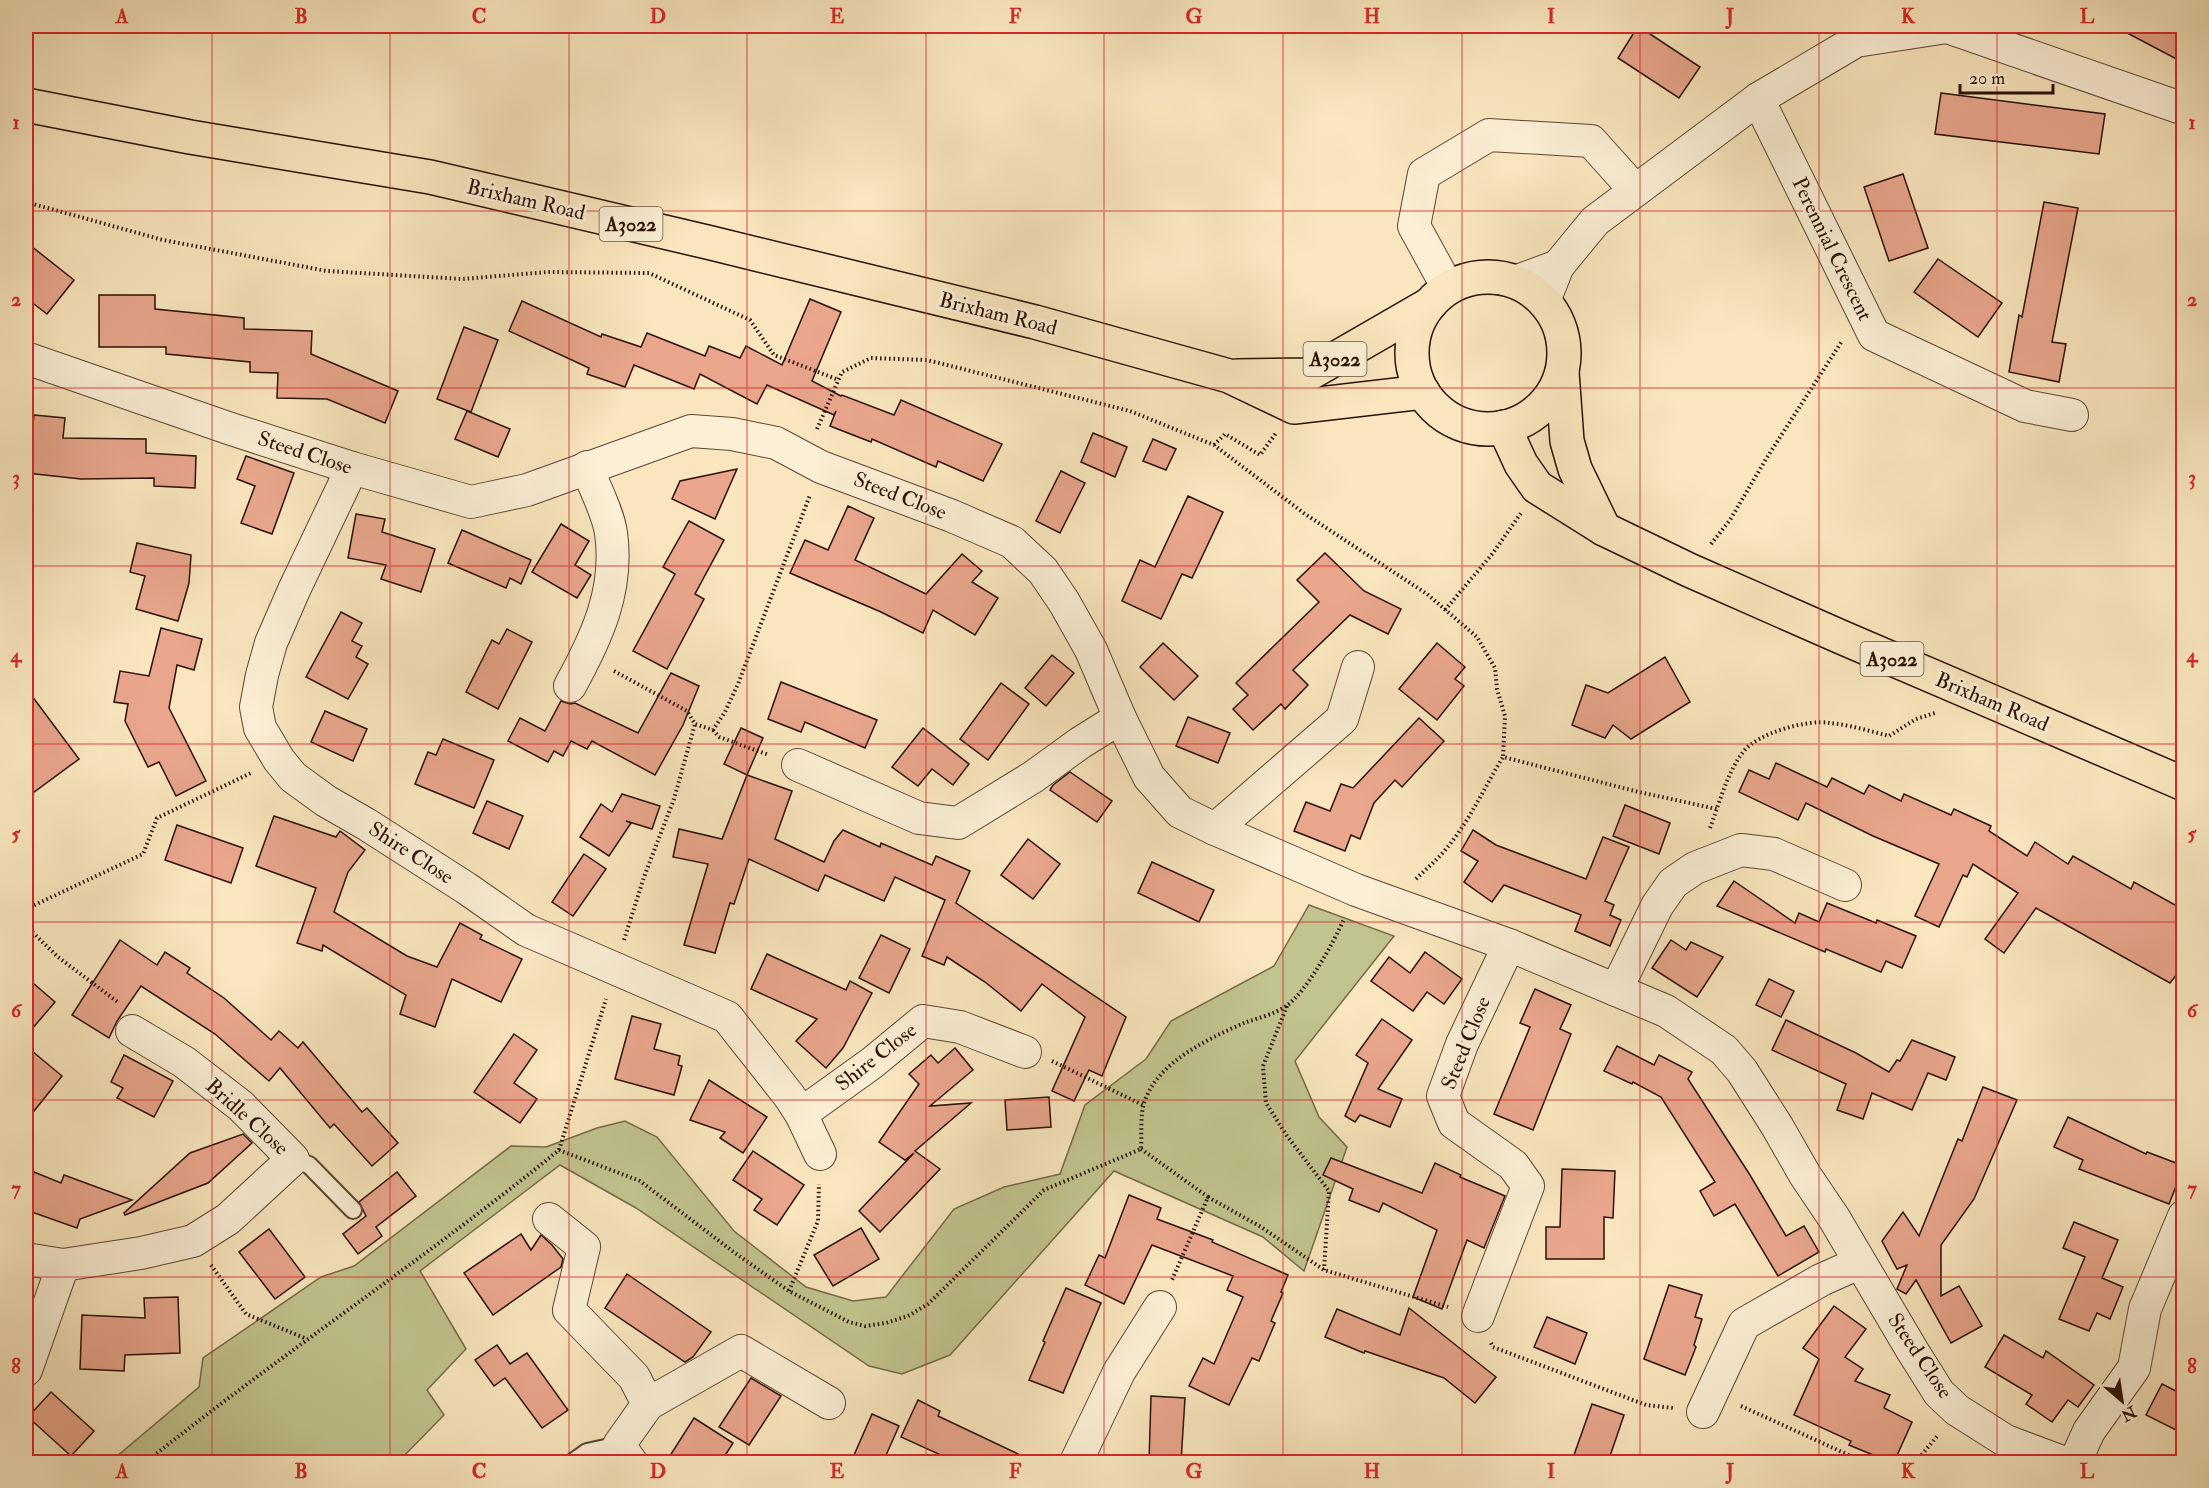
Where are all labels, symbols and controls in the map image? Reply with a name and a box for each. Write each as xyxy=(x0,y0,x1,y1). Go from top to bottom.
text: A xyxy=(115,4,129,29)
text: B xyxy=(294,4,308,29)
text: C xyxy=(472,4,486,29)
text: D xyxy=(650,4,666,29)
text: E xyxy=(830,4,845,29)
text: F xyxy=(1009,4,1022,29)
text: G xyxy=(1186,4,1203,29)
text: H xyxy=(1364,4,1380,29)
text: I xyxy=(1547,4,1555,29)
text: J xyxy=(1725,4,1734,29)
text: K xyxy=(1901,4,1916,29)
text: L xyxy=(2080,4,2095,29)
scale bar xyxy=(1960,57,2053,95)
text: 20 m xyxy=(1969,67,2005,90)
text: 1 xyxy=(12,110,20,135)
text: 1 xyxy=(2188,110,2196,135)
street label: Brixham Road xyxy=(464,173,588,227)
street label: Perennial Crescent xyxy=(1786,173,1878,325)
road number: A3022 xyxy=(600,207,662,241)
street label: Brixham Road xyxy=(936,286,1060,342)
text: 2 xyxy=(11,287,21,312)
text: 2 xyxy=(2187,287,2197,312)
road number: A3022 xyxy=(1304,342,1366,376)
street label: Steed Close xyxy=(254,425,356,481)
text: 3 xyxy=(12,465,20,490)
text: 3 xyxy=(2188,465,2196,490)
street label: Steed Close xyxy=(850,466,951,526)
road number: A3022 xyxy=(1860,642,1924,676)
text: 4 xyxy=(10,643,23,668)
text: 4 xyxy=(2186,643,2199,668)
street label: Brixham Road xyxy=(1931,666,2053,738)
street label: Shire Close xyxy=(363,816,459,891)
text: 5 xyxy=(12,821,22,846)
text: 5 xyxy=(2188,821,2198,846)
street label: Steed Close xyxy=(1435,993,1497,1093)
text: 6 xyxy=(11,998,23,1023)
text: 6 xyxy=(2187,998,2199,1023)
street label: Shire Close xyxy=(830,1017,922,1097)
street label: Bridle Close xyxy=(200,1073,294,1161)
text: 7 xyxy=(11,1176,21,1201)
text: 7 xyxy=(2187,1176,2197,1201)
street label: Steed Close xyxy=(1882,1308,1959,1404)
text: 8 xyxy=(11,1354,21,1379)
text: 8 xyxy=(2187,1354,2197,1379)
north arrow xyxy=(2092,1371,2152,1431)
text: N xyxy=(2117,1401,2141,1426)
text: A xyxy=(115,1459,129,1484)
text: B xyxy=(294,1459,308,1484)
text: C xyxy=(472,1459,486,1484)
text: D xyxy=(650,1459,666,1484)
text: E xyxy=(830,1459,845,1484)
text: F xyxy=(1009,1459,1022,1484)
text: G xyxy=(1186,1459,1203,1484)
text: H xyxy=(1364,1459,1380,1484)
text: I xyxy=(1547,1459,1555,1484)
text: J xyxy=(1725,1459,1734,1484)
text: K xyxy=(1901,1459,1916,1484)
text: L xyxy=(2080,1459,2095,1484)

